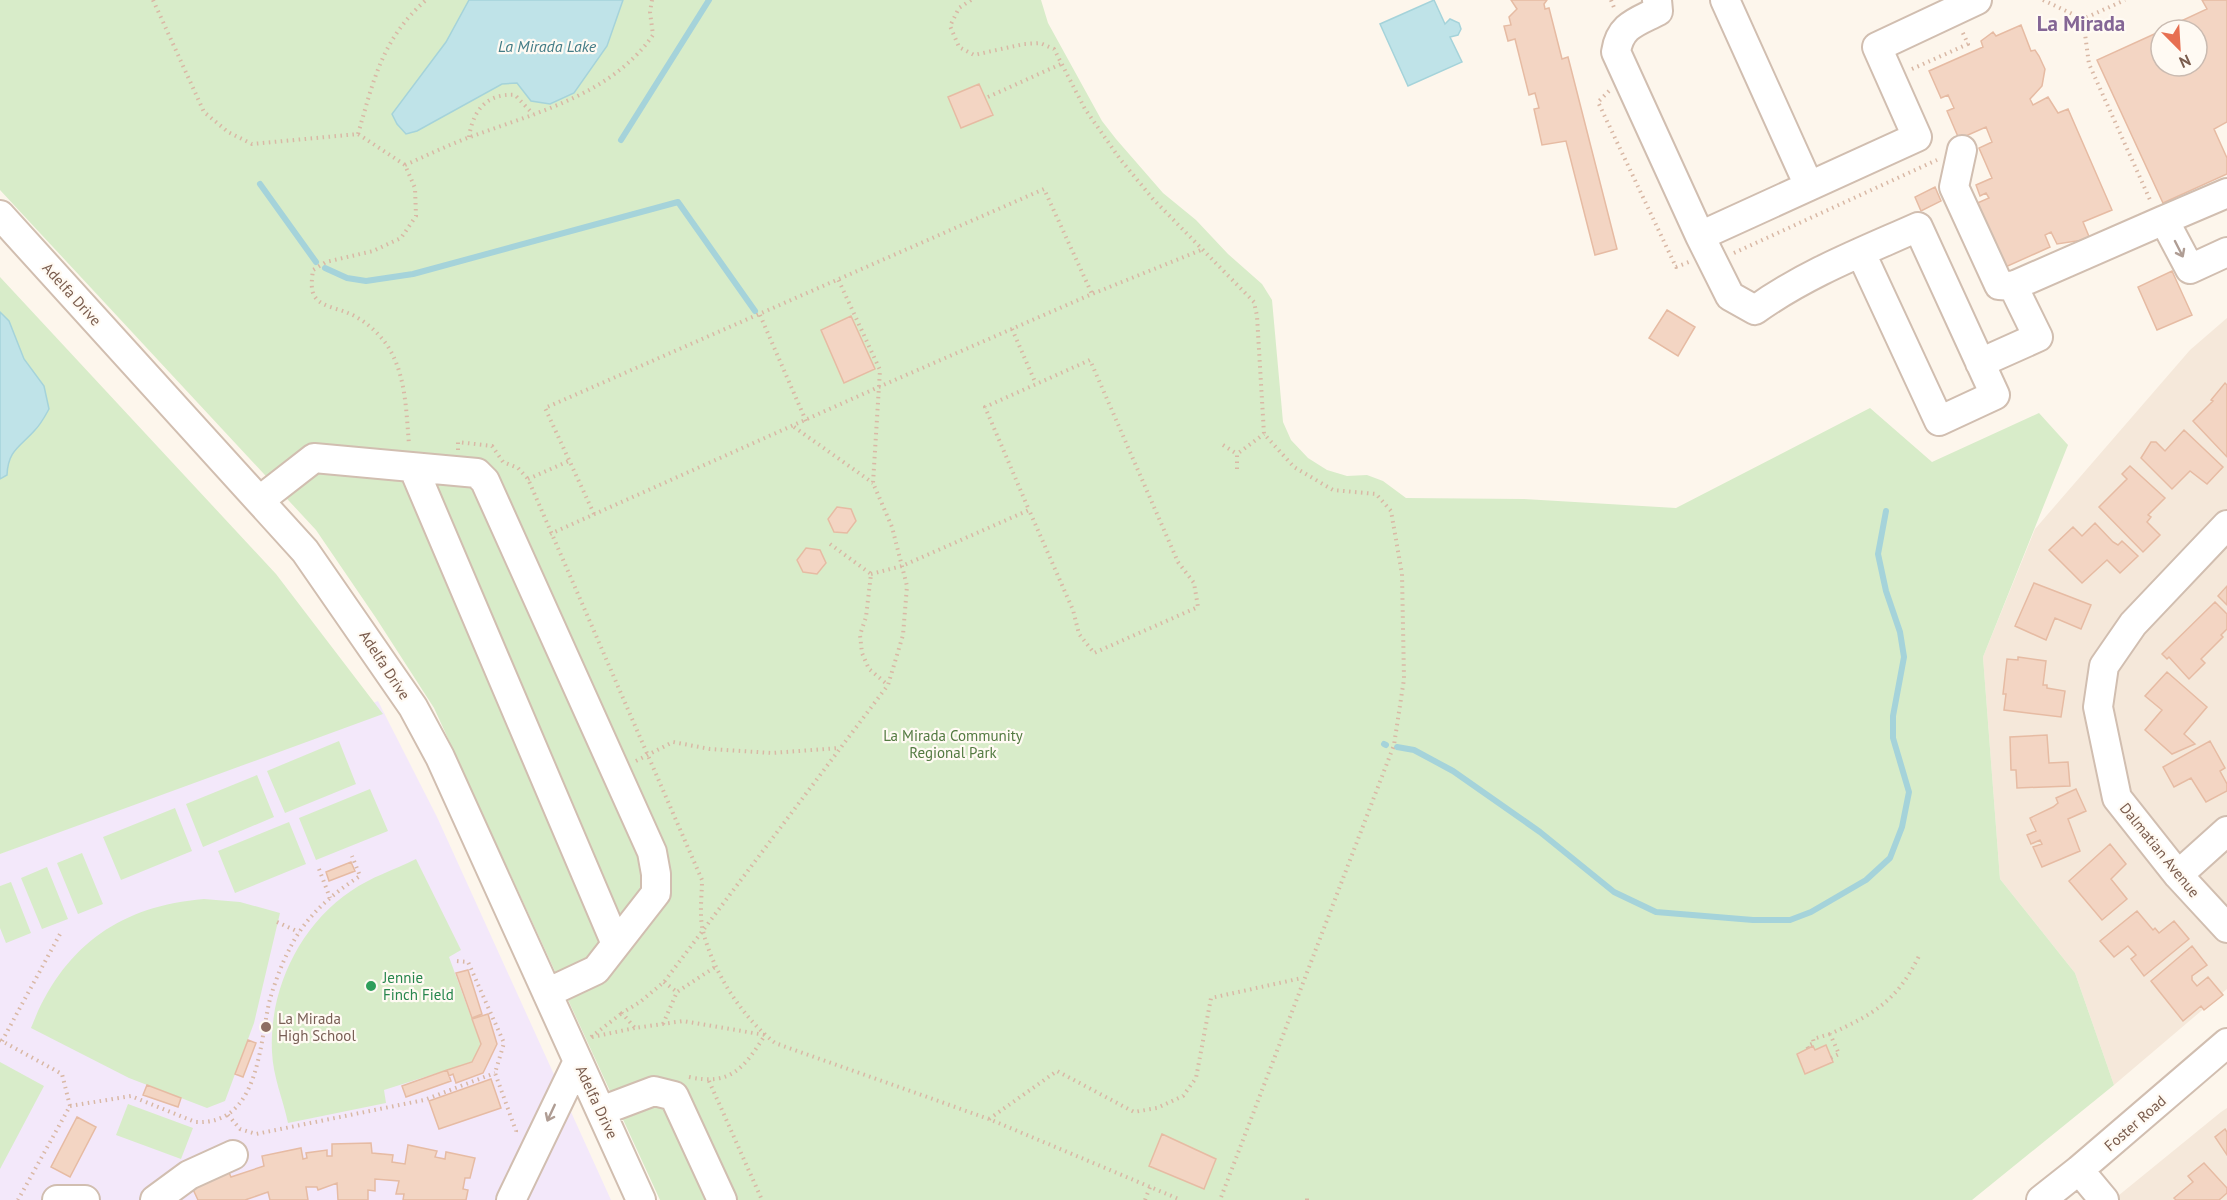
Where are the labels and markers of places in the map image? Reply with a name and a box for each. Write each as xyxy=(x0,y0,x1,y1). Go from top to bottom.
place label: Jennie Finch Field xyxy=(382,968,454,1004)
marker: Jennie Finch Field xyxy=(364,979,378,993)
place label: La Mirada High School xyxy=(278,1009,356,1045)
marker: La Mirada High School xyxy=(259,1020,273,1034)

